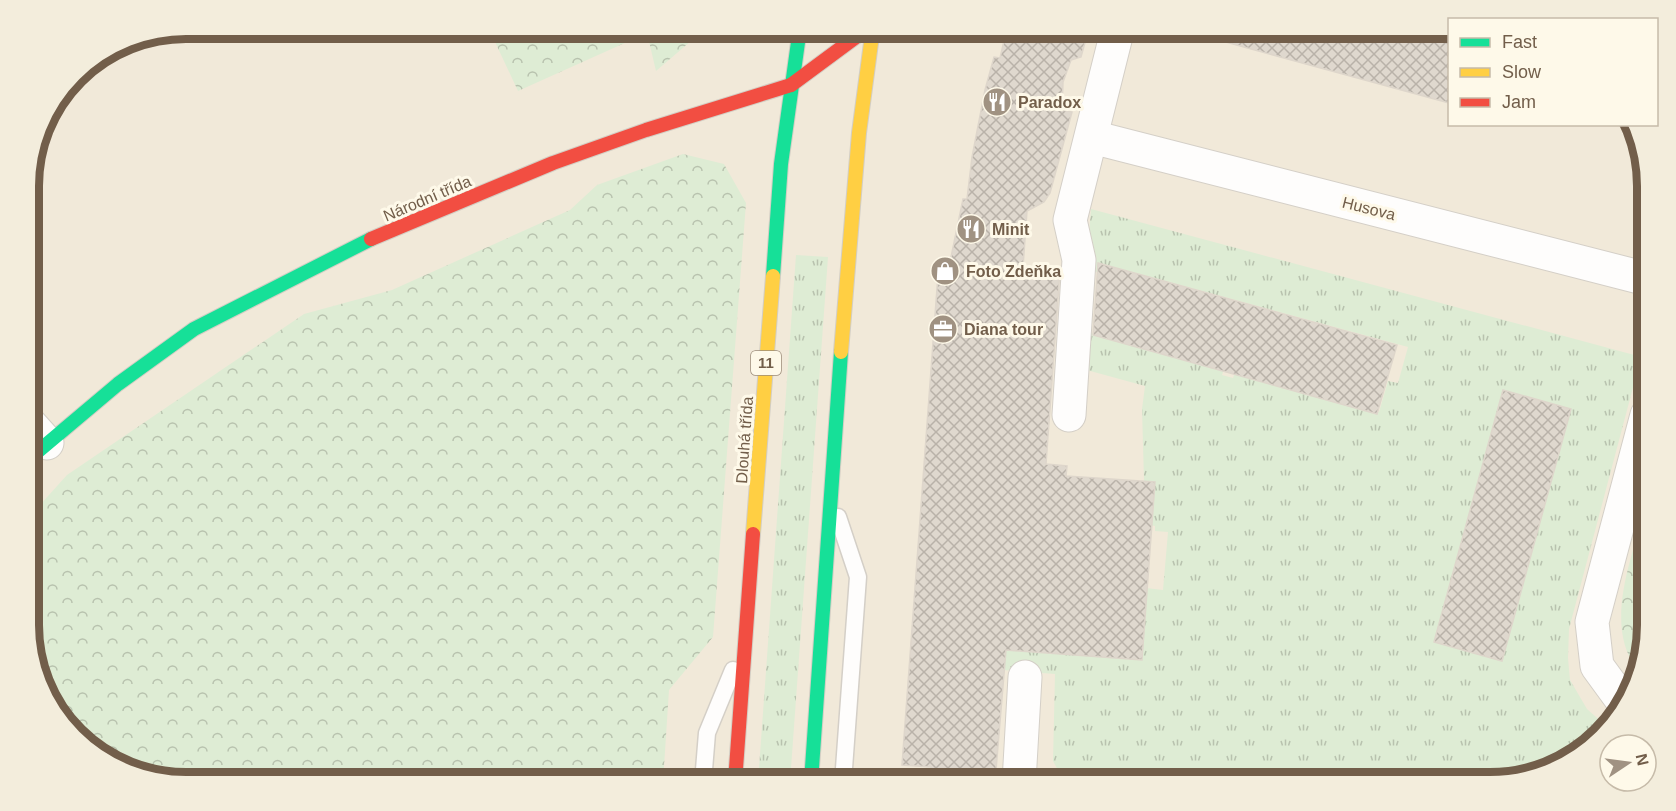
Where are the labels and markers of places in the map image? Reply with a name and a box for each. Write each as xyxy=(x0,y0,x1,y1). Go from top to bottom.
restaurant icon: Paradox xyxy=(981,86,1013,118)
place label: Paradox xyxy=(1018,94,1081,111)
restaurant icon: Minit xyxy=(955,213,987,245)
place label: Minit xyxy=(992,221,1030,238)
shop icon: Foto Zdeňka xyxy=(929,255,961,287)
place label: Foto Zdeňka xyxy=(966,263,1061,280)
office icon: Diana tour xyxy=(927,313,959,345)
place label: Diana tour xyxy=(964,321,1043,338)

